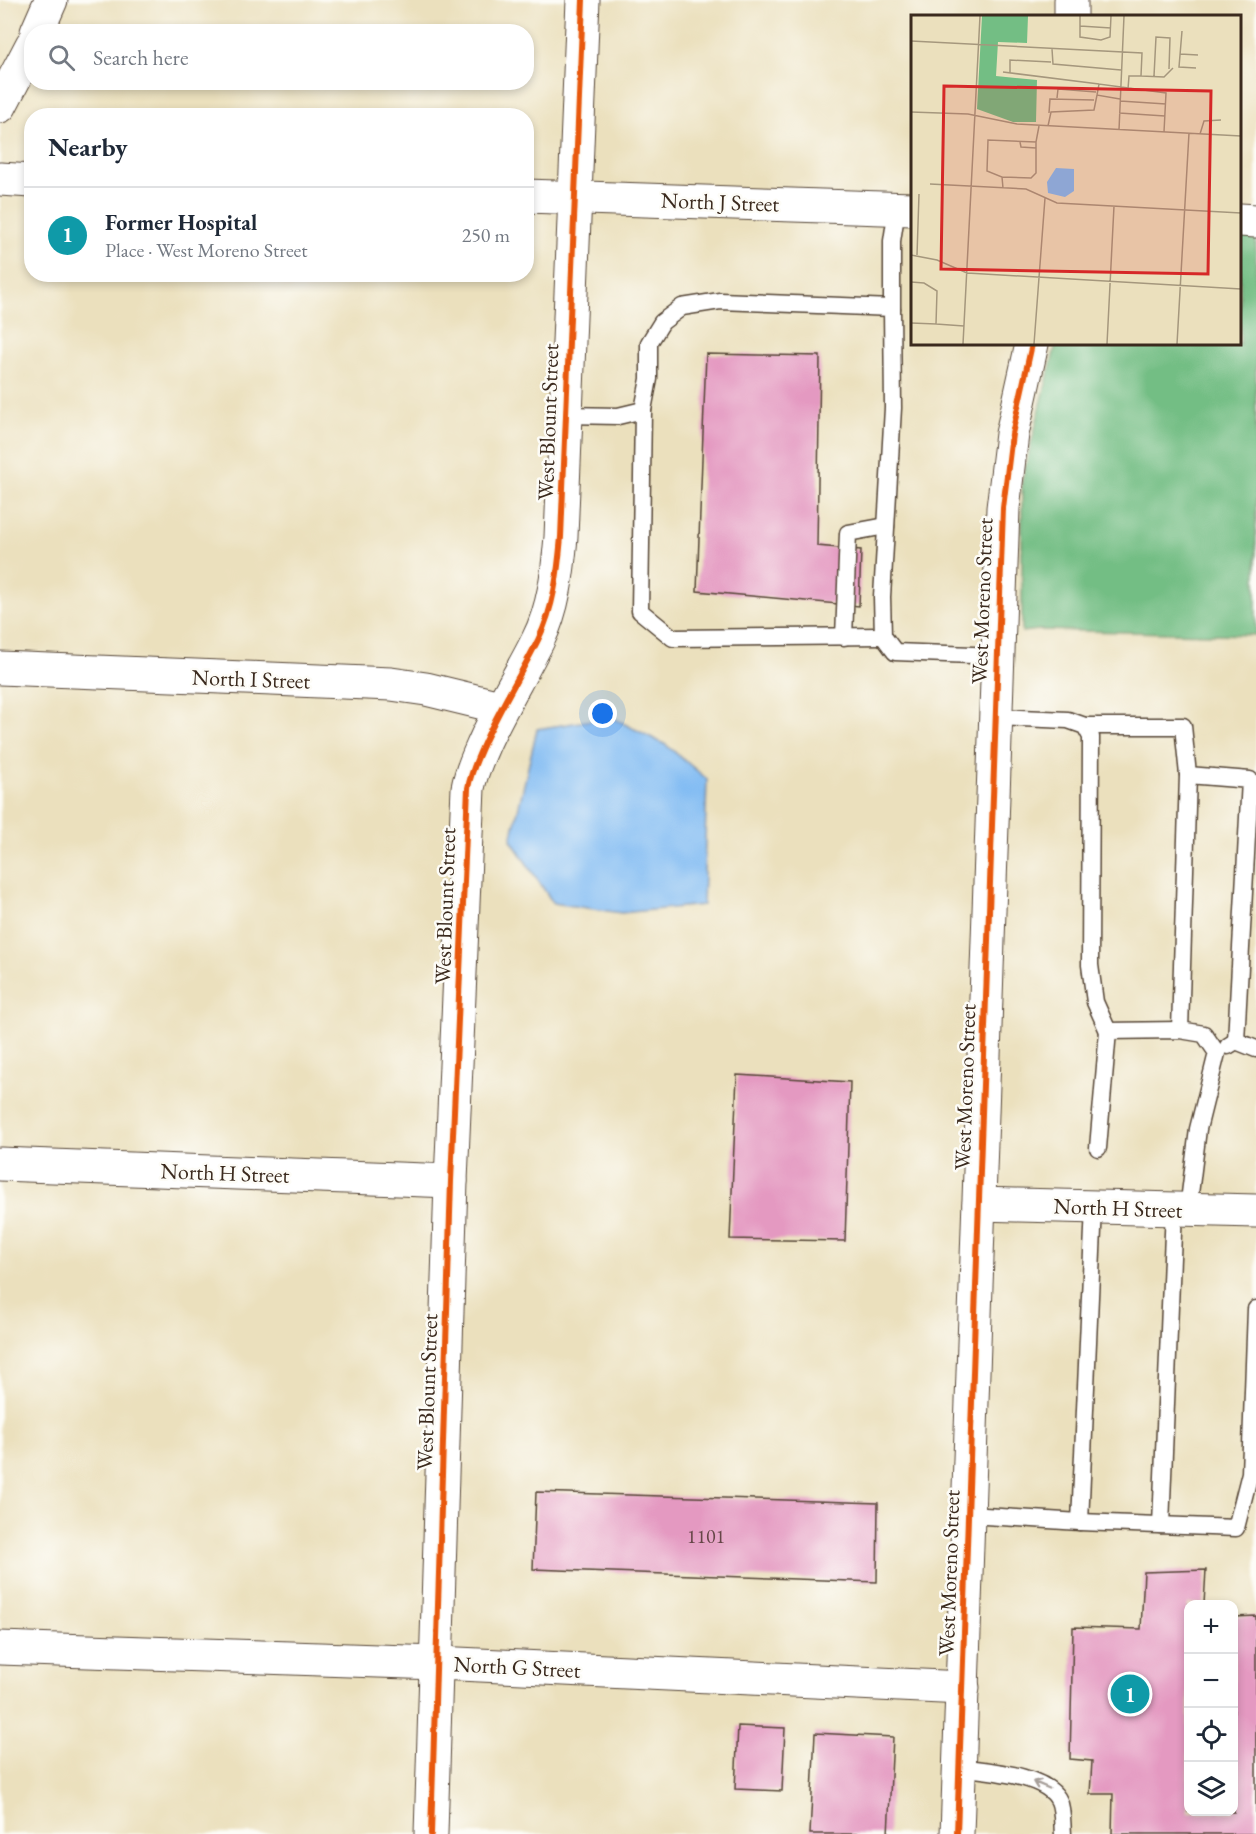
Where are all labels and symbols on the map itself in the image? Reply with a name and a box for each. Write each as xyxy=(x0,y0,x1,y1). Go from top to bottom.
inset map xyxy=(911,15,1241,345)
street label: North J Street xyxy=(660,185,780,219)
street label: West Blount Street xyxy=(531,343,565,501)
street label: West Moreno Street xyxy=(965,517,999,685)
street label: North I Street xyxy=(191,662,311,696)
your location xyxy=(588,699,617,728)
street label: West Blount Street xyxy=(428,827,462,985)
street label: West Moreno Street xyxy=(948,1003,982,1171)
street label: North H Street xyxy=(160,1156,290,1190)
street label: North H Street xyxy=(1053,1191,1183,1225)
street label: West Blount Street xyxy=(410,1313,444,1471)
street label: West Moreno Street xyxy=(932,1489,966,1657)
house number: 1101 xyxy=(687,1523,725,1549)
street label: North G Street xyxy=(453,1649,581,1685)
pin: 1 xyxy=(1110,1672,1150,1716)
one-way arrow xyxy=(1032,1779,1051,1790)

